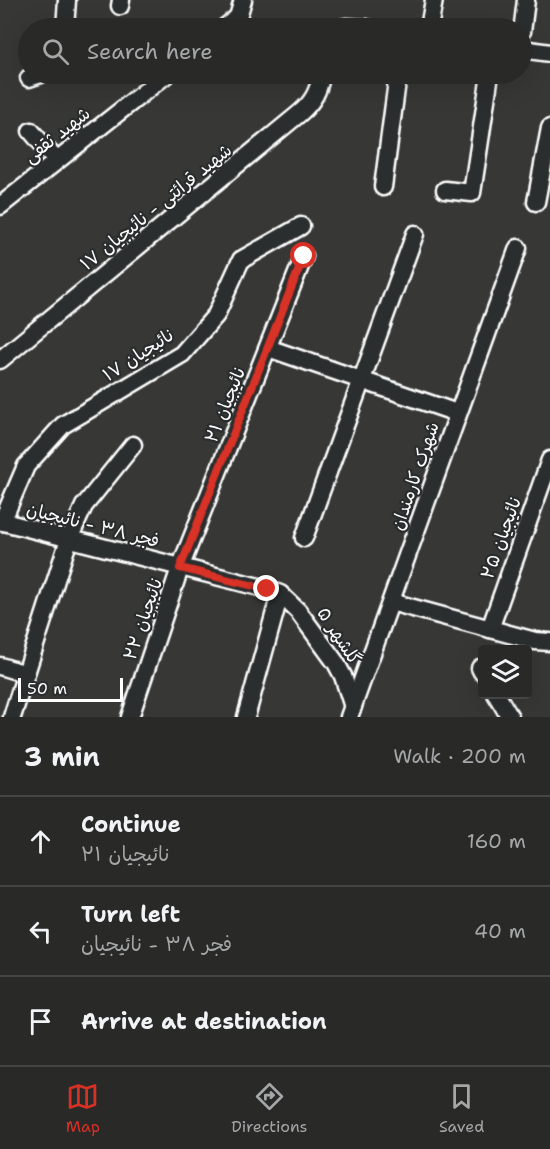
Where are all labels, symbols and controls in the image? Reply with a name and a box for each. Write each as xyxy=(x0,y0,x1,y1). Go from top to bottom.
search box xyxy=(18,18,532,84)
icon: search xyxy=(39,35,72,68)
text: Search here xyxy=(87,37,213,66)
street label: شهید ثقفی xyxy=(19,101,95,169)
street label: شهید قرائتی - نائیجیان ۱۷ xyxy=(75,138,237,276)
route start xyxy=(290,242,316,268)
street label: نائیجیان ۱۷ xyxy=(98,323,178,387)
street label: نائیجیان ۲۱ xyxy=(199,364,251,446)
street label: شهرک کارمندان xyxy=(385,419,445,533)
street label: نائیجیان ۲۵ xyxy=(475,494,527,582)
street label: فجر ۳۸ - نائیجیان xyxy=(24,497,162,553)
street label: نائیجیان ۲۲ xyxy=(118,575,168,663)
route end xyxy=(253,575,279,601)
street label: گلشهر ۵ xyxy=(311,602,367,670)
map controls xyxy=(478,645,532,699)
button: layers xyxy=(478,645,532,699)
scale bar xyxy=(18,675,123,702)
text: 50 m xyxy=(27,678,67,699)
text: 3 min xyxy=(24,739,100,774)
text: Walk · 200 m xyxy=(393,743,526,769)
text: Continue xyxy=(81,810,181,839)
icon: ahead xyxy=(24,825,57,858)
text: 160 m xyxy=(467,828,526,854)
text: نائیجیان ۲۱ xyxy=(81,841,169,867)
text: Turn left xyxy=(81,900,180,929)
icon: left xyxy=(24,915,57,948)
text: 40 m xyxy=(474,918,526,944)
text: فجر ۳۸ - نائیجیان xyxy=(81,931,232,957)
icon: arrive xyxy=(24,1005,57,1038)
text: Arrive at destination xyxy=(81,1007,327,1036)
tab: Map xyxy=(66,1080,100,1137)
tab: Directions xyxy=(231,1080,308,1137)
tab: Saved xyxy=(439,1080,484,1137)

